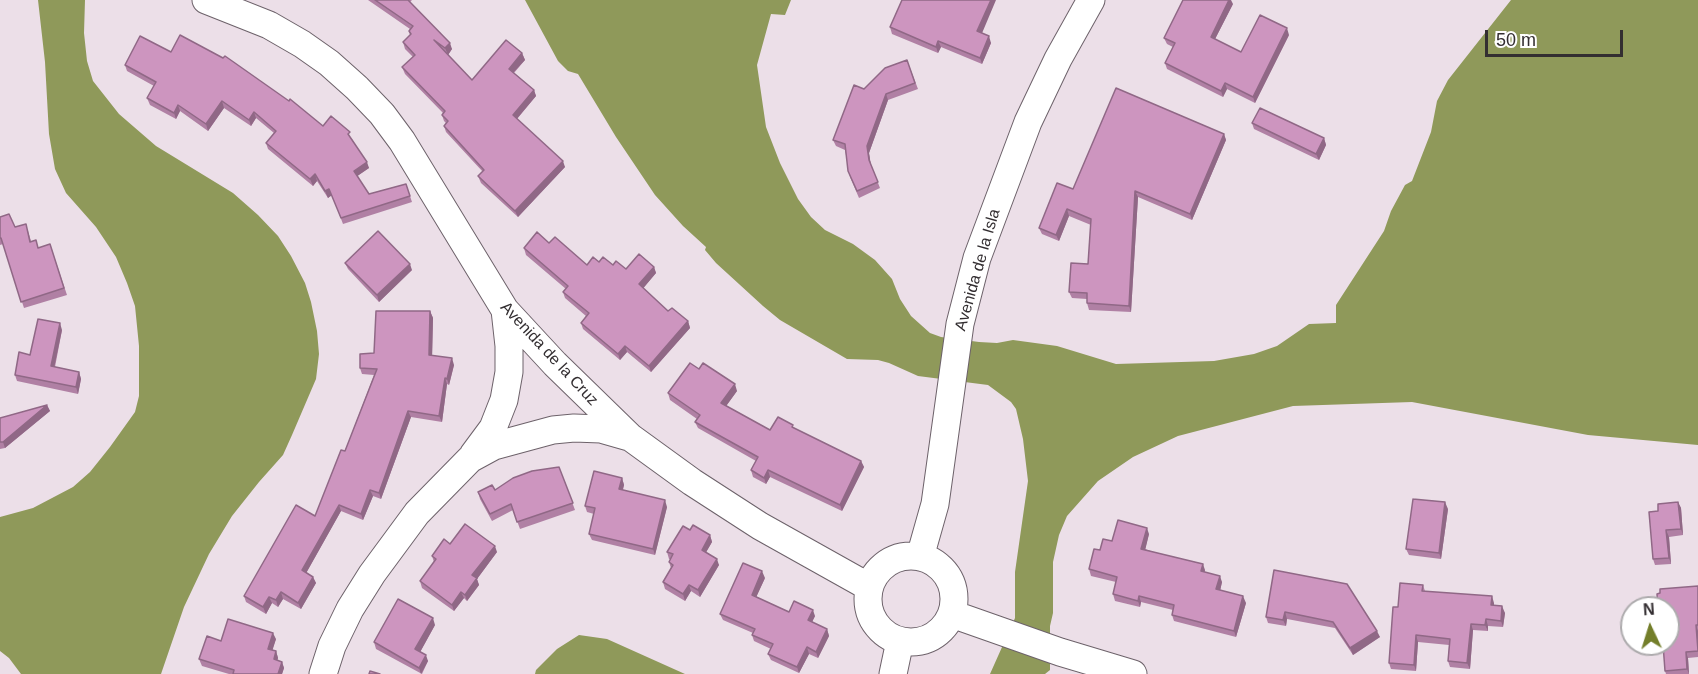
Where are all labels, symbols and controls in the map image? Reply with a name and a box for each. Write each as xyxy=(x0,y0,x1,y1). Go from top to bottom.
scale bar xyxy=(1488,18,1626,56)
text: 50 m xyxy=(1496,30,1536,50)
street label: Avenida de la Isla xyxy=(951,207,1005,333)
street label: Avenida de la Cruz xyxy=(496,298,602,410)
north arrow xyxy=(1620,596,1680,656)
text: N xyxy=(1642,601,1655,618)

